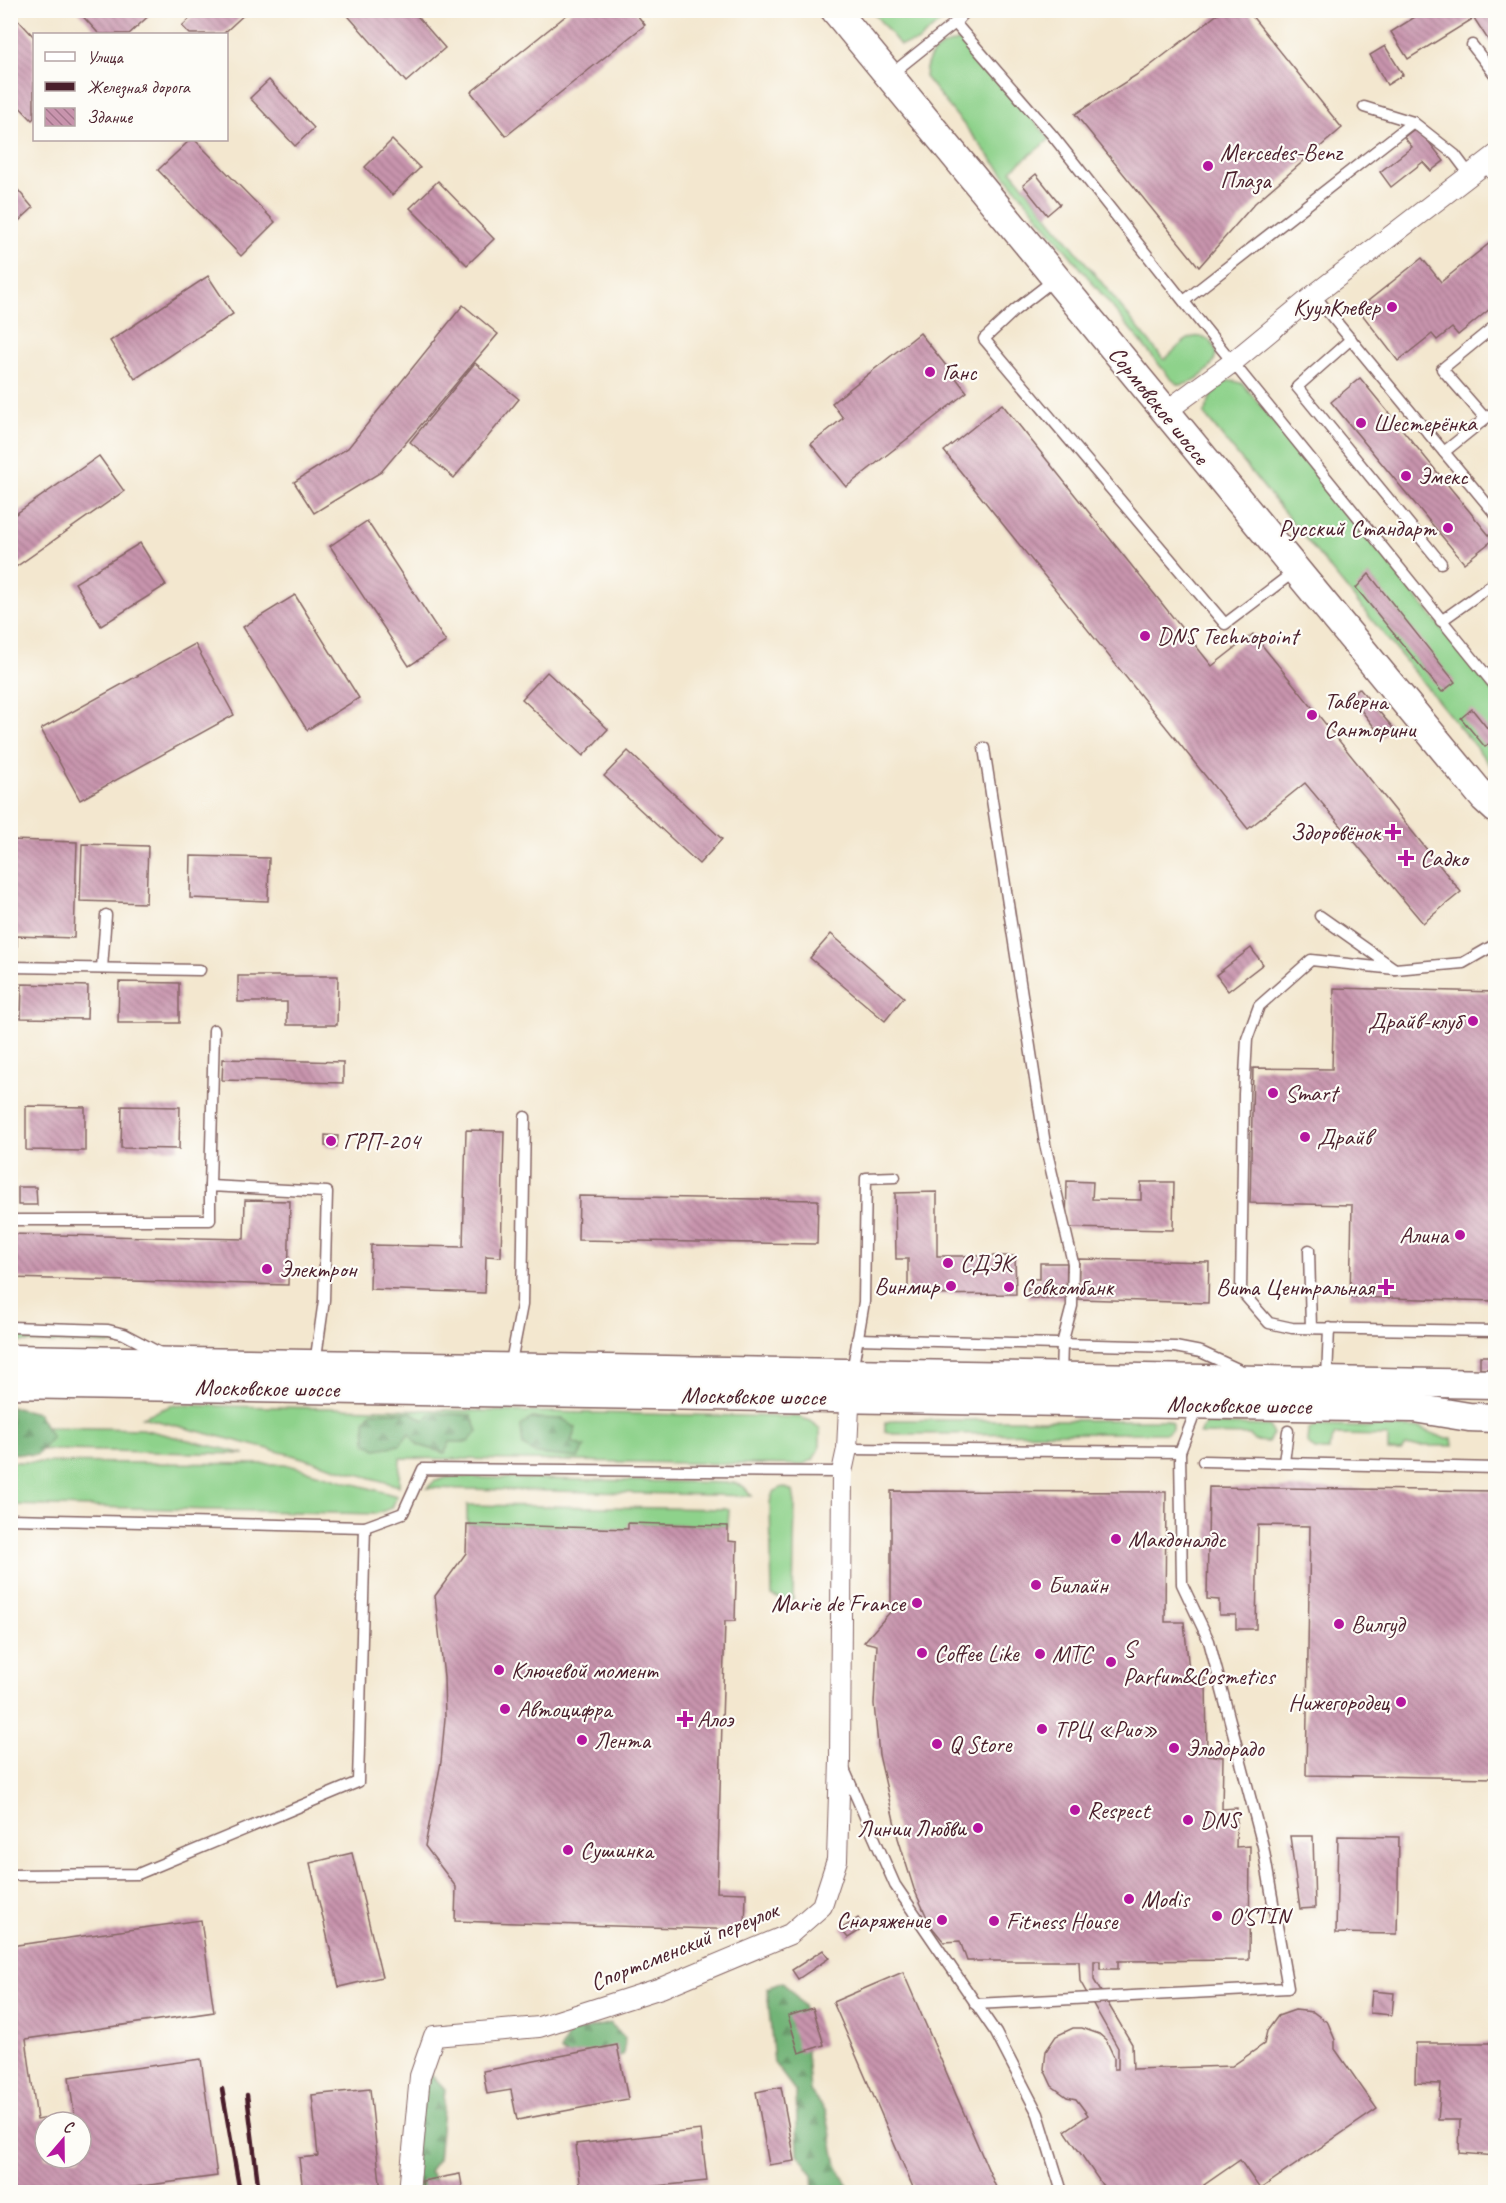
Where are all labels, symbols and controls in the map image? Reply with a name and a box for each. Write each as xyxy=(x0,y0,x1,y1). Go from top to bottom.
legend xyxy=(33,33,228,141)
text: Улица xyxy=(87,46,124,68)
text: Железная дорога xyxy=(87,76,191,99)
text: Здание xyxy=(87,106,133,128)
place label: Mercedes-Benz Плаза xyxy=(1220,137,1344,195)
marker: Mercedes-Benz Плаза xyxy=(1201,159,1215,173)
place label: КуулКлевер xyxy=(1293,292,1381,322)
marker: КуулКлевер xyxy=(1385,300,1399,314)
street label: Сормовское шоссе xyxy=(1102,340,1217,472)
place label: Ганс xyxy=(942,357,978,387)
marker: Ганс xyxy=(923,365,937,379)
place label: Шестерёнка xyxy=(1373,408,1478,438)
marker: Шестерёнка xyxy=(1354,416,1368,430)
place label: Эмекс xyxy=(1418,461,1469,491)
marker: Эмекс xyxy=(1399,469,1413,483)
place label: Русский Стандарт xyxy=(1278,513,1437,543)
marker: Русский Стандарт xyxy=(1441,521,1455,535)
place label: DNS Technopoint xyxy=(1157,621,1301,651)
marker: DNS Technopoint xyxy=(1138,629,1152,643)
place label: Таверна Санторини xyxy=(1324,686,1418,744)
marker: Таверна Санторини xyxy=(1305,708,1319,722)
place label: Здоровёнок xyxy=(1290,817,1382,847)
marker: Здоровёнок xyxy=(1384,823,1402,841)
place label: Садко xyxy=(1420,843,1470,873)
marker: Садко xyxy=(1397,849,1415,867)
place label: Драйв-клуб xyxy=(1368,1006,1466,1036)
marker: Драйв-клуб xyxy=(1466,1014,1480,1028)
place label: Smart xyxy=(1285,1078,1340,1108)
marker: Smart xyxy=(1266,1086,1280,1100)
place label: Драйв xyxy=(1317,1122,1377,1152)
place label: ГРП-204 xyxy=(343,1126,422,1156)
marker: Драйв xyxy=(1298,1130,1312,1144)
marker: ГРП-204 xyxy=(324,1134,338,1148)
place label: Алина xyxy=(1399,1220,1449,1250)
marker: Алина xyxy=(1453,1228,1467,1242)
place label: СДЭК xyxy=(960,1248,1018,1278)
place label: Электрон xyxy=(279,1254,358,1284)
marker: СДЭК xyxy=(941,1256,955,1270)
marker: Электрон xyxy=(260,1262,274,1276)
place label: Винмир xyxy=(874,1271,941,1301)
place label: Совкомбанк xyxy=(1021,1272,1115,1302)
place label: Вита Центральная xyxy=(1216,1272,1376,1302)
marker: Винмир xyxy=(944,1279,958,1293)
marker: Совкомбанк xyxy=(1002,1280,1016,1294)
marker: Вита Центральная xyxy=(1379,1280,1393,1294)
street label: Московское шоссе xyxy=(195,1372,342,1404)
street label: Московское шоссе xyxy=(681,1380,828,1412)
street label: Московское шоссе xyxy=(1167,1389,1314,1421)
place label: Макдоналдс xyxy=(1128,1524,1227,1554)
marker: Макдоналдс xyxy=(1109,1532,1123,1546)
place label: Билайн xyxy=(1048,1570,1110,1600)
marker: Билайн xyxy=(1029,1578,1043,1592)
place label: Marie de France xyxy=(771,1588,907,1618)
marker: Marie de France xyxy=(910,1596,924,1610)
place label: Вилгуд xyxy=(1351,1609,1407,1639)
marker: Вилгуд xyxy=(1332,1617,1346,1631)
place label: S Parfum&Cosmetics xyxy=(1123,1633,1277,1691)
place label: Coffee Like xyxy=(934,1638,1021,1668)
place label: МТС xyxy=(1052,1639,1094,1669)
marker: Coffee Like xyxy=(915,1646,929,1660)
marker: МТС xyxy=(1033,1647,1047,1661)
place label: Ключевой момент xyxy=(511,1655,659,1685)
marker: S Parfum&Cosmetics xyxy=(1104,1655,1118,1669)
marker: Ключевой момент xyxy=(492,1663,506,1677)
place label: Нижегородец xyxy=(1288,1687,1391,1717)
place label: Автоцифра xyxy=(517,1694,614,1724)
marker: Нижегородец xyxy=(1394,1695,1408,1709)
marker: Автоцифра xyxy=(498,1702,512,1716)
place label: Алоэ xyxy=(697,1704,735,1734)
marker: Алоэ xyxy=(678,1712,692,1726)
place label: ТРЦ «Рио» xyxy=(1054,1714,1158,1744)
marker: ТРЦ «Рио» xyxy=(1035,1722,1049,1736)
place label: Лента xyxy=(594,1725,651,1755)
place label: Q Store xyxy=(949,1729,1014,1759)
marker: Лента xyxy=(575,1733,589,1747)
place label: Эльдорадо xyxy=(1186,1733,1265,1763)
marker: Q Store xyxy=(930,1737,944,1751)
marker: Эльдорадо xyxy=(1167,1741,1181,1755)
place label: Respect xyxy=(1087,1795,1151,1825)
marker: Respect xyxy=(1068,1803,1082,1817)
place label: DNS xyxy=(1200,1805,1242,1835)
place label: Линии Любви xyxy=(857,1813,967,1843)
marker: DNS xyxy=(1181,1813,1195,1827)
marker: Линии Любви xyxy=(971,1821,985,1835)
place label: Сушинка xyxy=(580,1835,655,1865)
marker: Сушинка xyxy=(561,1843,575,1857)
place label: Modis xyxy=(1141,1884,1191,1914)
marker: Modis xyxy=(1122,1892,1136,1906)
street label: Спортсменский переулок xyxy=(586,1894,784,1997)
place label: O'STIN xyxy=(1229,1901,1293,1931)
place label: Снаряжение xyxy=(836,1905,932,1935)
place label: Fitness House xyxy=(1006,1906,1119,1936)
marker: O'STIN xyxy=(1210,1909,1224,1923)
marker: Снаряжение xyxy=(935,1913,949,1927)
marker: Fitness House xyxy=(987,1914,1001,1928)
north arrow xyxy=(33,2110,93,2170)
text: С xyxy=(61,2116,77,2138)

